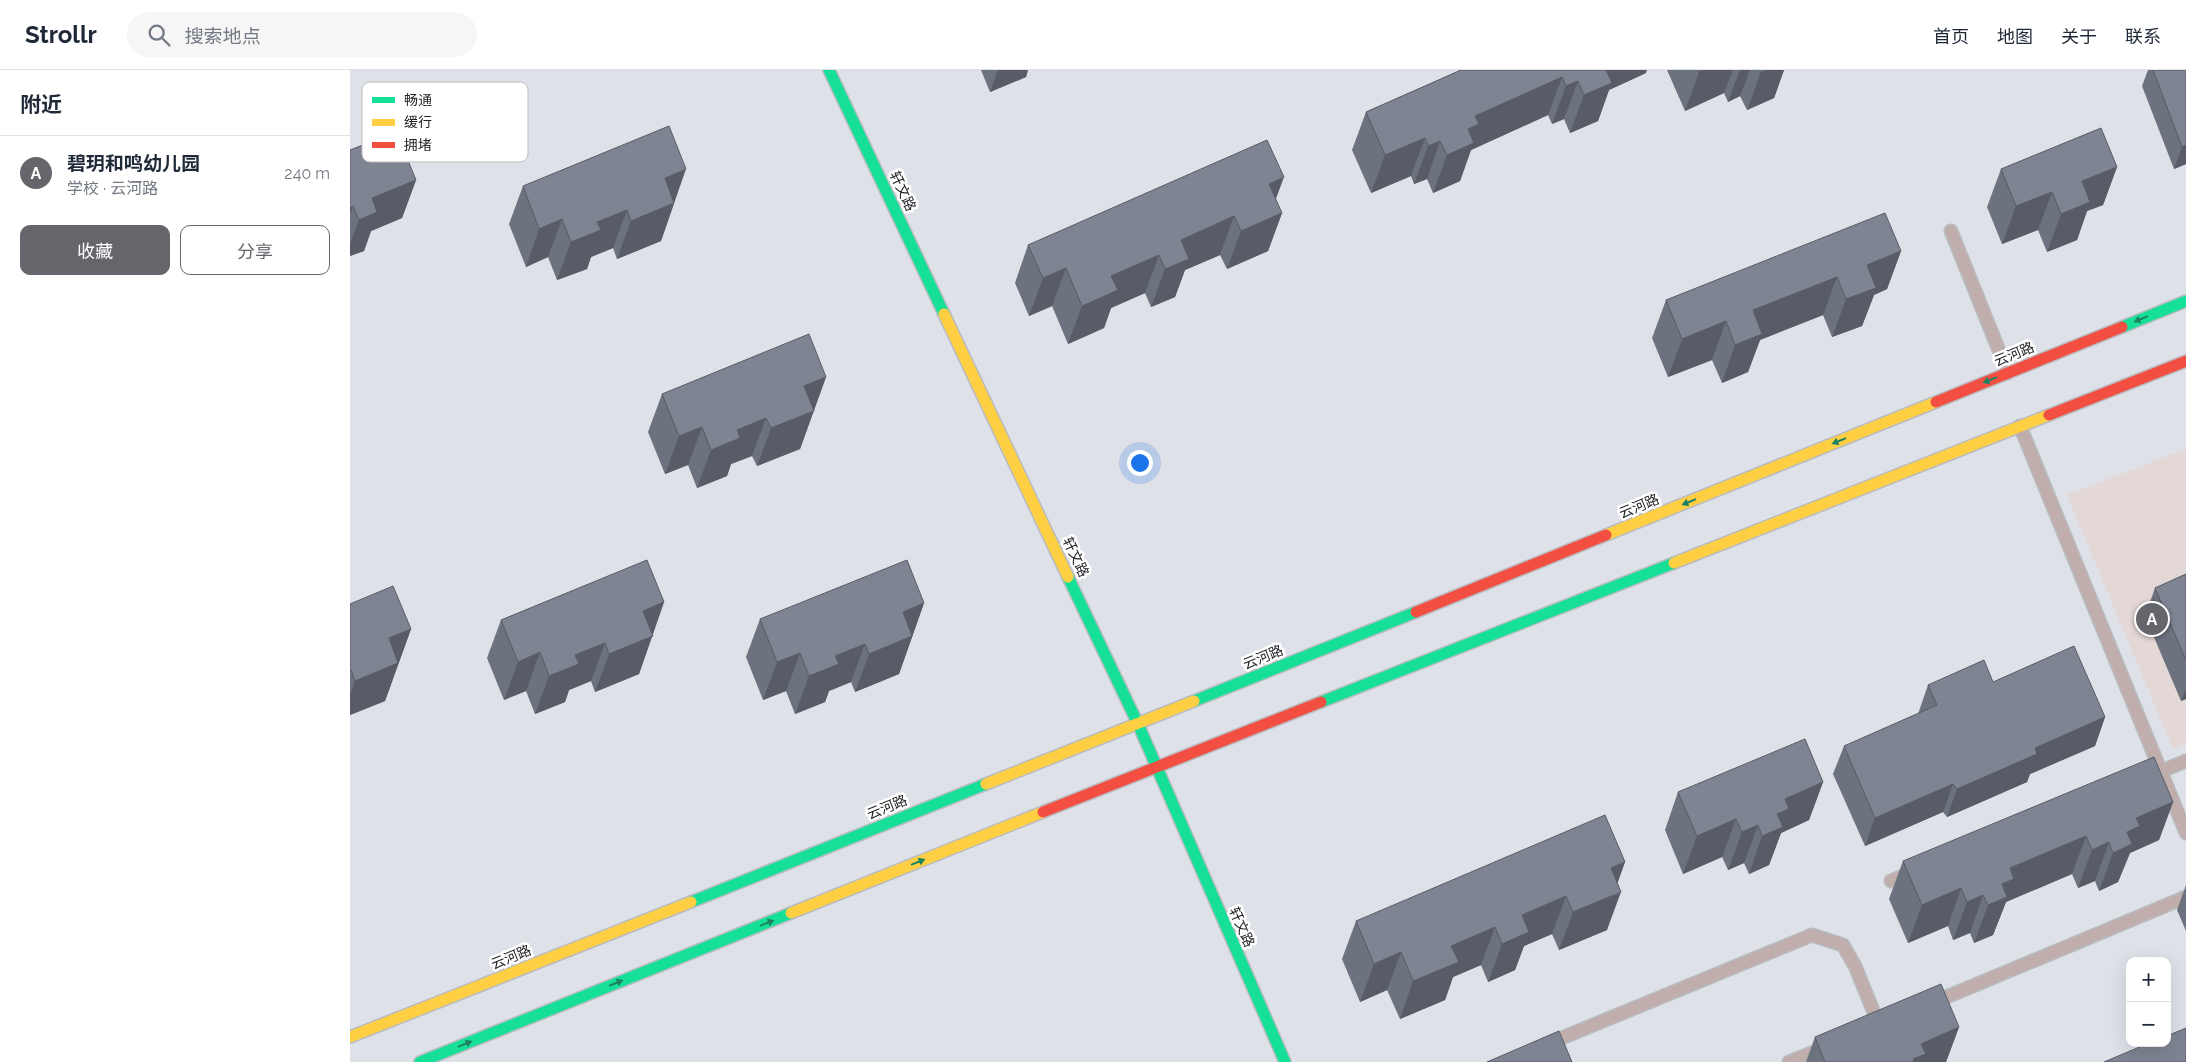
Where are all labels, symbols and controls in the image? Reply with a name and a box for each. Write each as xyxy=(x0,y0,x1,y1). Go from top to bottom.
search box xyxy=(127,12,477,57)
text: Strollr xyxy=(25,20,97,49)
icon: search xyxy=(145,21,173,49)
text: 搜索地点 xyxy=(185,25,261,47)
text: 首页 xyxy=(1933,26,1969,47)
text: 地图 xyxy=(1997,26,2033,47)
text: 关于 xyxy=(2061,26,2097,47)
text: 联系 xyxy=(2125,26,2161,47)
legend xyxy=(362,82,528,162)
text: 附近 xyxy=(20,92,62,117)
text: 畅通 xyxy=(404,92,432,108)
text: 缓行 xyxy=(404,114,432,130)
text: 拥堵 xyxy=(404,137,432,153)
text: 碧玥和鸣幼儿园 xyxy=(67,152,200,174)
text: A xyxy=(31,164,41,183)
text: 240 m xyxy=(284,164,330,183)
street label: 轩文路 xyxy=(887,169,919,213)
text: 学校 · 云河路 xyxy=(67,179,158,198)
button: 收藏 xyxy=(20,225,170,275)
button: 分享 xyxy=(180,225,330,275)
one-way arrow xyxy=(2133,315,2148,323)
street label: 云河路 xyxy=(1992,339,2036,369)
one-way arrow xyxy=(1982,376,1997,384)
one-way arrow xyxy=(1832,437,1847,445)
your location xyxy=(1127,450,1153,476)
street label: 云河路 xyxy=(1617,491,1661,521)
one-way arrow xyxy=(1682,498,1696,506)
street label: 轩文路 xyxy=(1060,535,1092,579)
pin: A xyxy=(2136,600,2168,638)
street label: 云河路 xyxy=(1241,642,1285,672)
street label: 云河路 xyxy=(865,792,909,822)
one-way arrow xyxy=(911,858,926,866)
street label: 轩文路 xyxy=(1226,905,1258,949)
one-way arrow xyxy=(760,918,774,926)
street label: 云河路 xyxy=(489,942,533,972)
map controls xyxy=(2126,957,2171,1047)
button: + xyxy=(2126,957,2171,1002)
one-way arrow xyxy=(609,979,623,987)
button: − xyxy=(2126,1002,2171,1047)
one-way arrow xyxy=(458,1040,473,1047)

